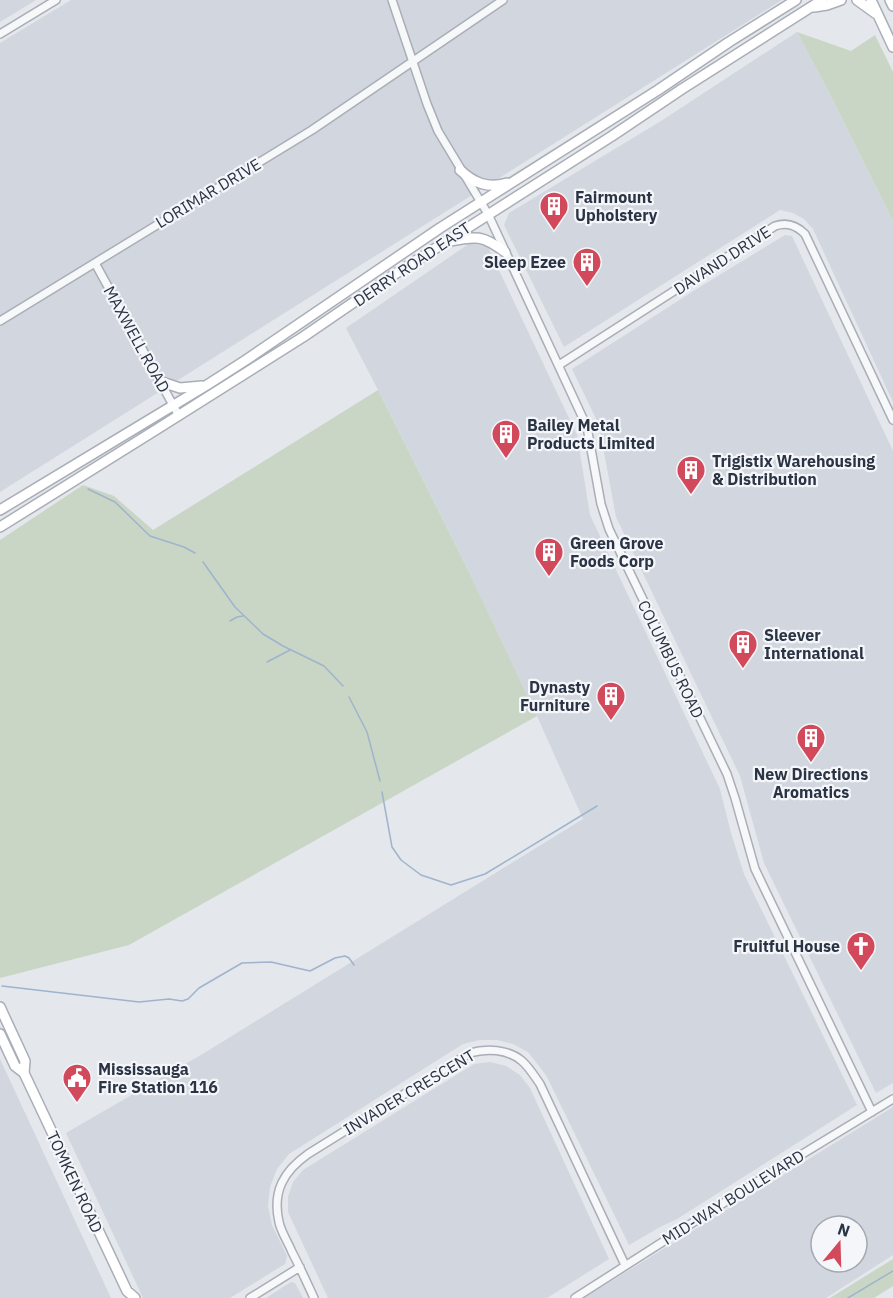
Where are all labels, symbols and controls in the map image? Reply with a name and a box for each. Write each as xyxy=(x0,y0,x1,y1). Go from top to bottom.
street label: LORIMAR DRIVE xyxy=(152,154,264,232)
place label: Fairmount Upholstery xyxy=(575,187,658,225)
building icon: Fairmount Upholstery xyxy=(538,190,570,232)
street label: DERRY ROAD EAST xyxy=(350,217,474,311)
street label: DAVAND DRIVE xyxy=(670,221,774,299)
building icon: Sleep Ezee xyxy=(571,246,603,288)
place label: Sleep Ezee xyxy=(484,252,566,272)
street label: MAXWELL ROAD xyxy=(99,282,175,396)
place label: Bailey Metal Products Limited xyxy=(527,415,655,453)
building icon: Bailey Metal Products Limited xyxy=(490,418,522,460)
place label: Trigistix Warehousing & Distribution xyxy=(712,451,875,489)
building icon: Trigistix Warehousing & Distribution xyxy=(675,454,707,496)
place label: Green Grove Foods Corp xyxy=(570,533,663,571)
building icon: Green Grove Foods Corp xyxy=(533,536,565,578)
street label: COLUMBUS ROAD xyxy=(634,597,708,721)
place label: Sleever International xyxy=(764,625,864,663)
building icon: Sleever International xyxy=(727,628,759,670)
place label: Dynasty Furniture xyxy=(520,677,590,715)
building icon: Dynasty Furniture xyxy=(595,680,627,722)
building icon: New Directions Aromatics xyxy=(795,722,827,764)
place label: New Directions Aromatics xyxy=(754,764,868,802)
church icon: Fruitful House xyxy=(845,930,877,972)
place label: Fruitful House xyxy=(733,936,840,956)
street label: INVADER CRESCENT xyxy=(340,1045,478,1139)
place label: Mississauga Fire Station 116 xyxy=(98,1059,218,1097)
public building icon: Mississauga Fire Station 116 xyxy=(61,1062,93,1104)
street label: TOMKEN ROAD xyxy=(43,1128,107,1236)
street label: MID-WAY BOULEVARD xyxy=(658,1145,808,1249)
north arrow xyxy=(809,1214,869,1274)
text: N xyxy=(835,1218,853,1241)

